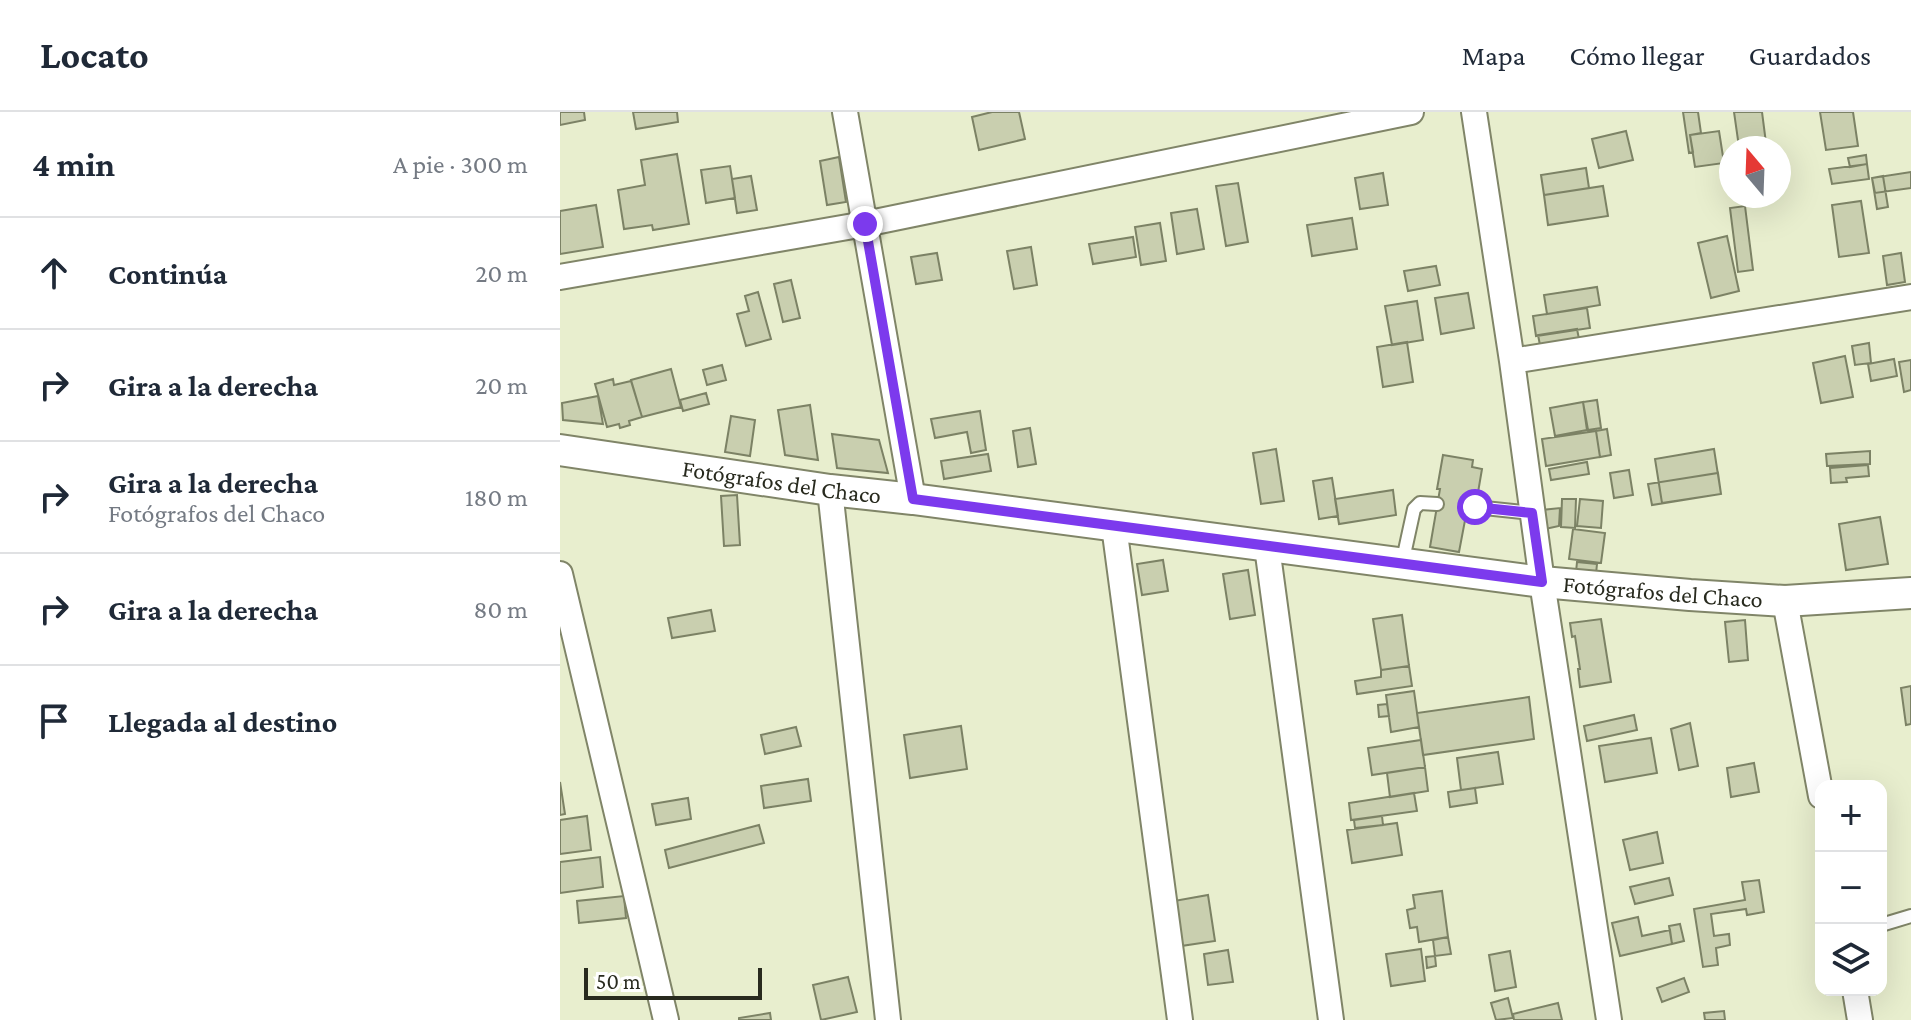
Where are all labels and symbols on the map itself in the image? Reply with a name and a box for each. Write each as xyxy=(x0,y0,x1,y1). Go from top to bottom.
north arrow xyxy=(1719,136,1791,208)
route end xyxy=(847,206,883,242)
street label: Fotógrafos del Chaco xyxy=(681,454,882,508)
route start xyxy=(1457,489,1493,525)
street label: Fotógrafos del Chaco xyxy=(1562,570,1763,613)
scale bar xyxy=(584,964,762,1000)

